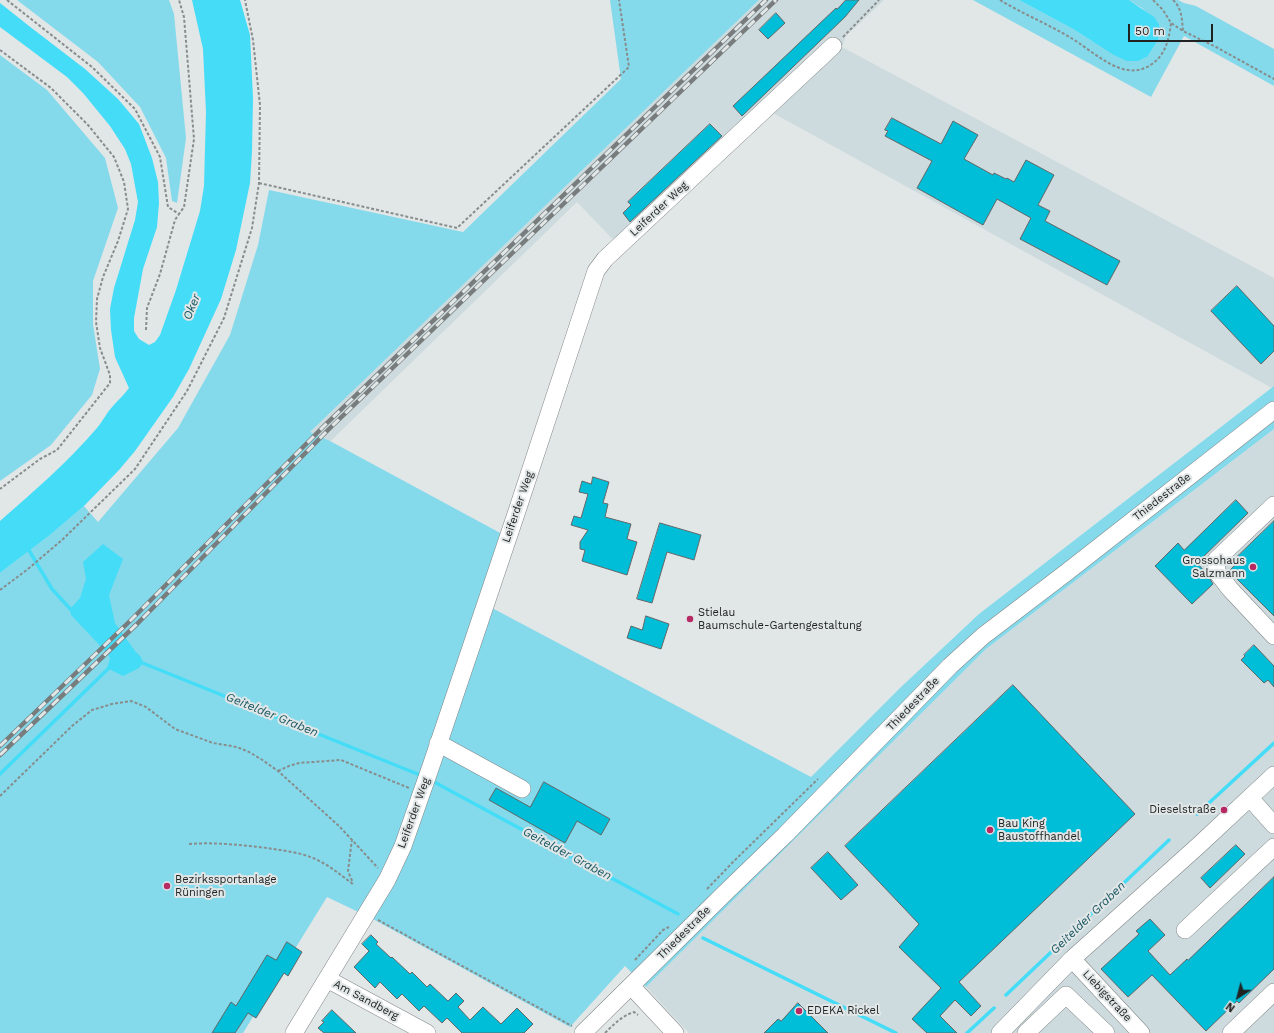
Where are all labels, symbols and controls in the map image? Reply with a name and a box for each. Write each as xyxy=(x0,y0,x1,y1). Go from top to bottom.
scale bar xyxy=(1130,16,1215,42)
text: 50 m xyxy=(1135,24,1165,38)
street label: Leiferder Weg xyxy=(627,179,691,239)
water label: Oker xyxy=(180,292,204,322)
street label: Leiferder Weg xyxy=(500,470,536,544)
street label: Thiedestraße xyxy=(1130,470,1194,524)
place label: Grossohaus Salzmann xyxy=(1182,554,1245,580)
marker: Grossohaus Salzmann xyxy=(1248,562,1258,572)
place label: Stielau Baumschule-Gartengestaltung xyxy=(698,606,862,632)
marker: Stielau Baumschule-Gartengestaltung xyxy=(685,614,695,624)
street label: Thiedestraße xyxy=(884,674,942,734)
water label: Geitelder Graben xyxy=(224,690,320,740)
street label: Leiferder Weg xyxy=(395,776,433,850)
place label: Dieselstraße xyxy=(1149,803,1216,817)
marker: Dieselstraße xyxy=(1219,805,1229,815)
place label: Bau King Baustoffhandel xyxy=(998,817,1080,843)
water label: Geitelder Graben xyxy=(520,825,614,883)
marker: Bau King Baustoffhandel xyxy=(985,825,995,835)
place label: Bezirkssportanlage Rüningen xyxy=(175,873,277,899)
water label: Geitelder Graben xyxy=(1048,879,1128,957)
marker: Bezirkssportanlage Rüningen xyxy=(162,881,172,891)
street label: Thiedestraße xyxy=(655,904,713,962)
street label: Liebigstraße xyxy=(1080,968,1134,1024)
street label: Am Sandberg xyxy=(331,977,401,1023)
north arrow xyxy=(1218,977,1258,1017)
text: N xyxy=(1224,999,1238,1015)
place label: EDEKA Rickel xyxy=(807,1004,879,1018)
marker: EDEKA Rickel xyxy=(794,1006,804,1016)

